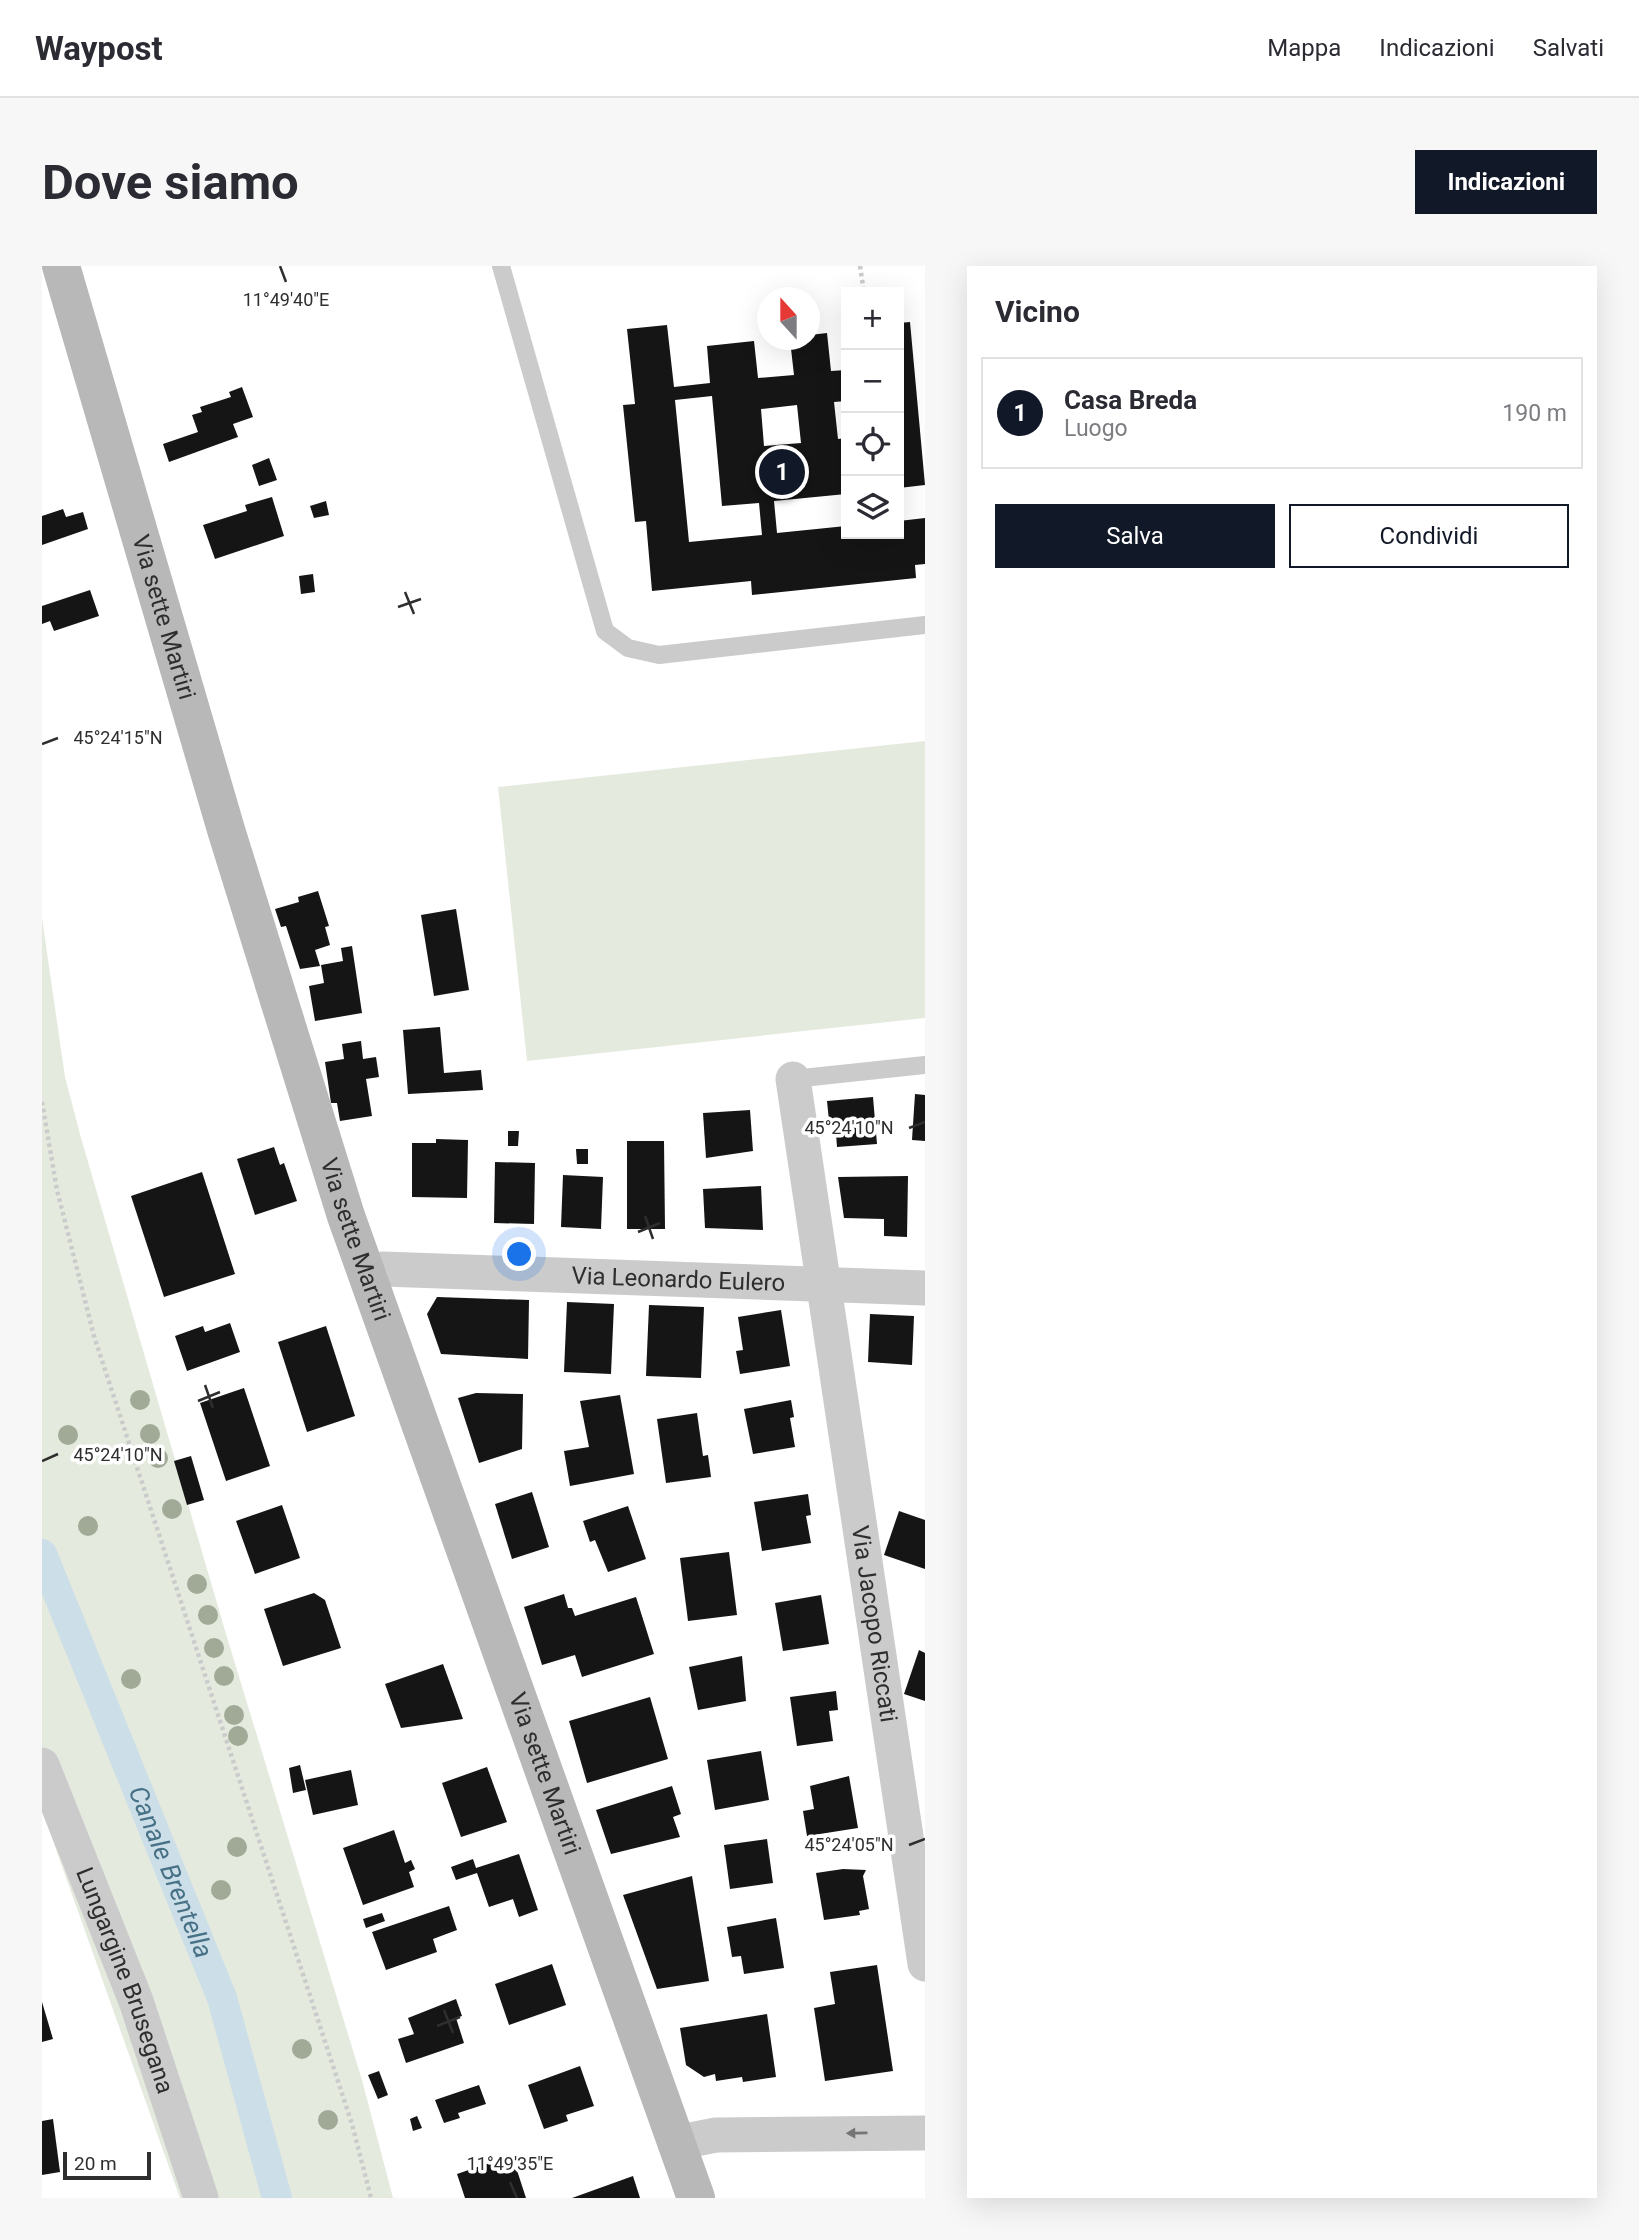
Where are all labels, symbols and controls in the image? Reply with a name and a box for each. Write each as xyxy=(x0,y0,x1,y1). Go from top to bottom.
text: Waypost xyxy=(35,29,163,68)
text: Mappa xyxy=(1267,34,1341,62)
text: Indicazioni xyxy=(1379,34,1495,62)
text: Salvati xyxy=(1533,34,1604,62)
button: Indicazioni xyxy=(1415,150,1597,214)
text: Dove siamo xyxy=(42,154,299,211)
north arrow xyxy=(757,287,820,350)
map controls xyxy=(841,287,904,539)
button: + xyxy=(841,287,904,350)
text: 11°49'40"E xyxy=(243,289,329,310)
text: Vicino xyxy=(995,294,1080,329)
button: − xyxy=(841,350,904,413)
text: Casa Breda xyxy=(1064,385,1197,415)
text: 1 xyxy=(1013,400,1027,427)
text: 190 m xyxy=(1502,400,1567,427)
button: locate xyxy=(841,413,904,476)
text: Luogo xyxy=(1064,415,1128,442)
pin: 1 xyxy=(759,446,805,498)
button: layers xyxy=(841,476,904,539)
button: Salva xyxy=(995,504,1275,568)
button: Condividi xyxy=(1289,504,1569,568)
street label: Via sette Martiri xyxy=(127,532,201,703)
text: 45°24'15"N xyxy=(73,727,163,748)
text: 45°24'10"N xyxy=(804,1117,894,1138)
street label: Via sette Martiri xyxy=(315,1155,396,1324)
your location xyxy=(502,1237,536,1271)
street label: Via Leonardo Eulero xyxy=(571,1262,786,1297)
text: 45°24'10"N xyxy=(73,1444,163,1465)
street label: Via Jacopo Riccati xyxy=(846,1524,903,1724)
street label: Via sette Martiri xyxy=(503,1689,587,1859)
water label: Canale Brentella xyxy=(123,1782,219,1962)
text: 45°24'05"N xyxy=(804,1834,894,1855)
street label: Lungargine Brusegana xyxy=(70,1863,180,2097)
one-way arrow xyxy=(846,2128,868,2139)
scale bar xyxy=(63,2149,150,2181)
text: 20 m xyxy=(74,2152,117,2175)
text: 11°49'35"E xyxy=(467,2153,553,2174)

